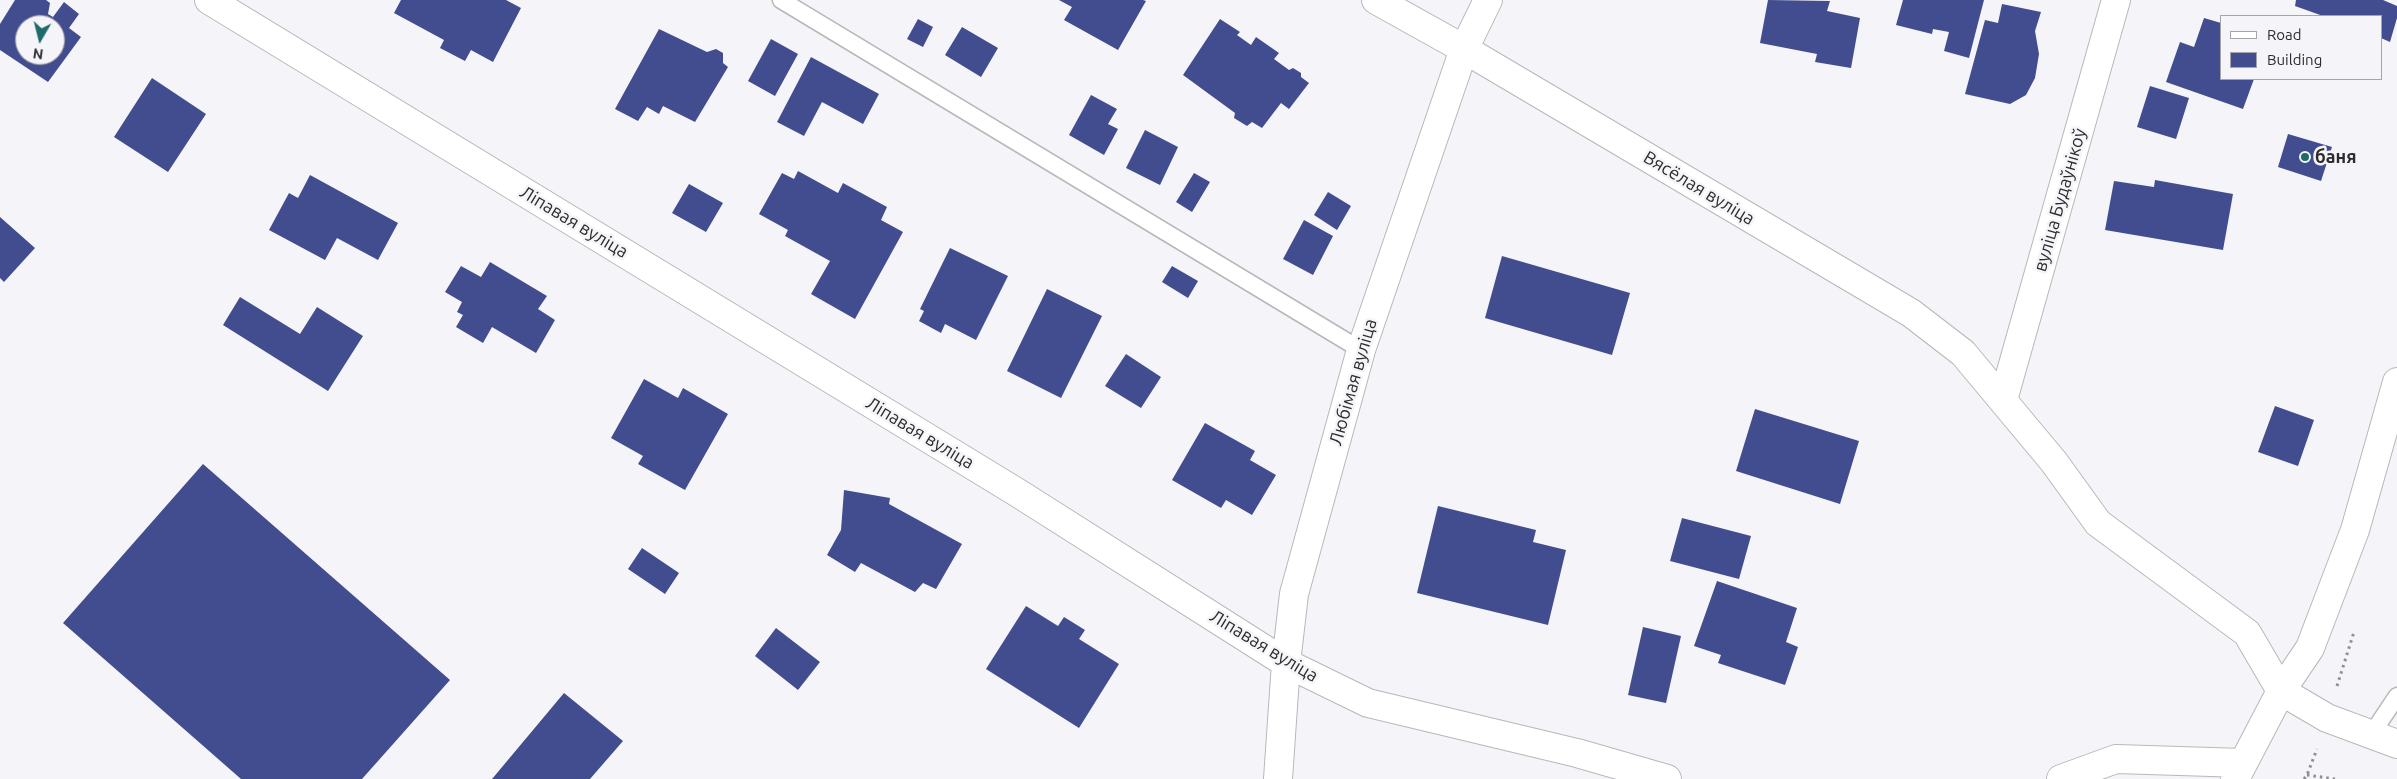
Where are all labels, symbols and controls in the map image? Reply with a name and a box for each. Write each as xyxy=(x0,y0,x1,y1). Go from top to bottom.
north arrow xyxy=(15,15,65,65)
legend xyxy=(2220,15,2382,80)
text: Road xyxy=(2267,26,2302,43)
text: N xyxy=(32,45,44,63)
text: Building xyxy=(2267,51,2322,68)
street label: вуліца Будаўнікоў xyxy=(2029,126,2091,274)
street label: Вясёлая вуліца xyxy=(1639,146,1759,230)
place label: баня xyxy=(2315,146,2356,168)
marker: баня xyxy=(2299,151,2311,163)
street label: Ліпавая вуліца xyxy=(516,181,632,263)
street label: Любімая вуліца xyxy=(1325,316,1381,448)
street label: Ліпавая вуліца xyxy=(862,392,978,474)
street label: Ліпавая вуліца xyxy=(1206,605,1322,687)

